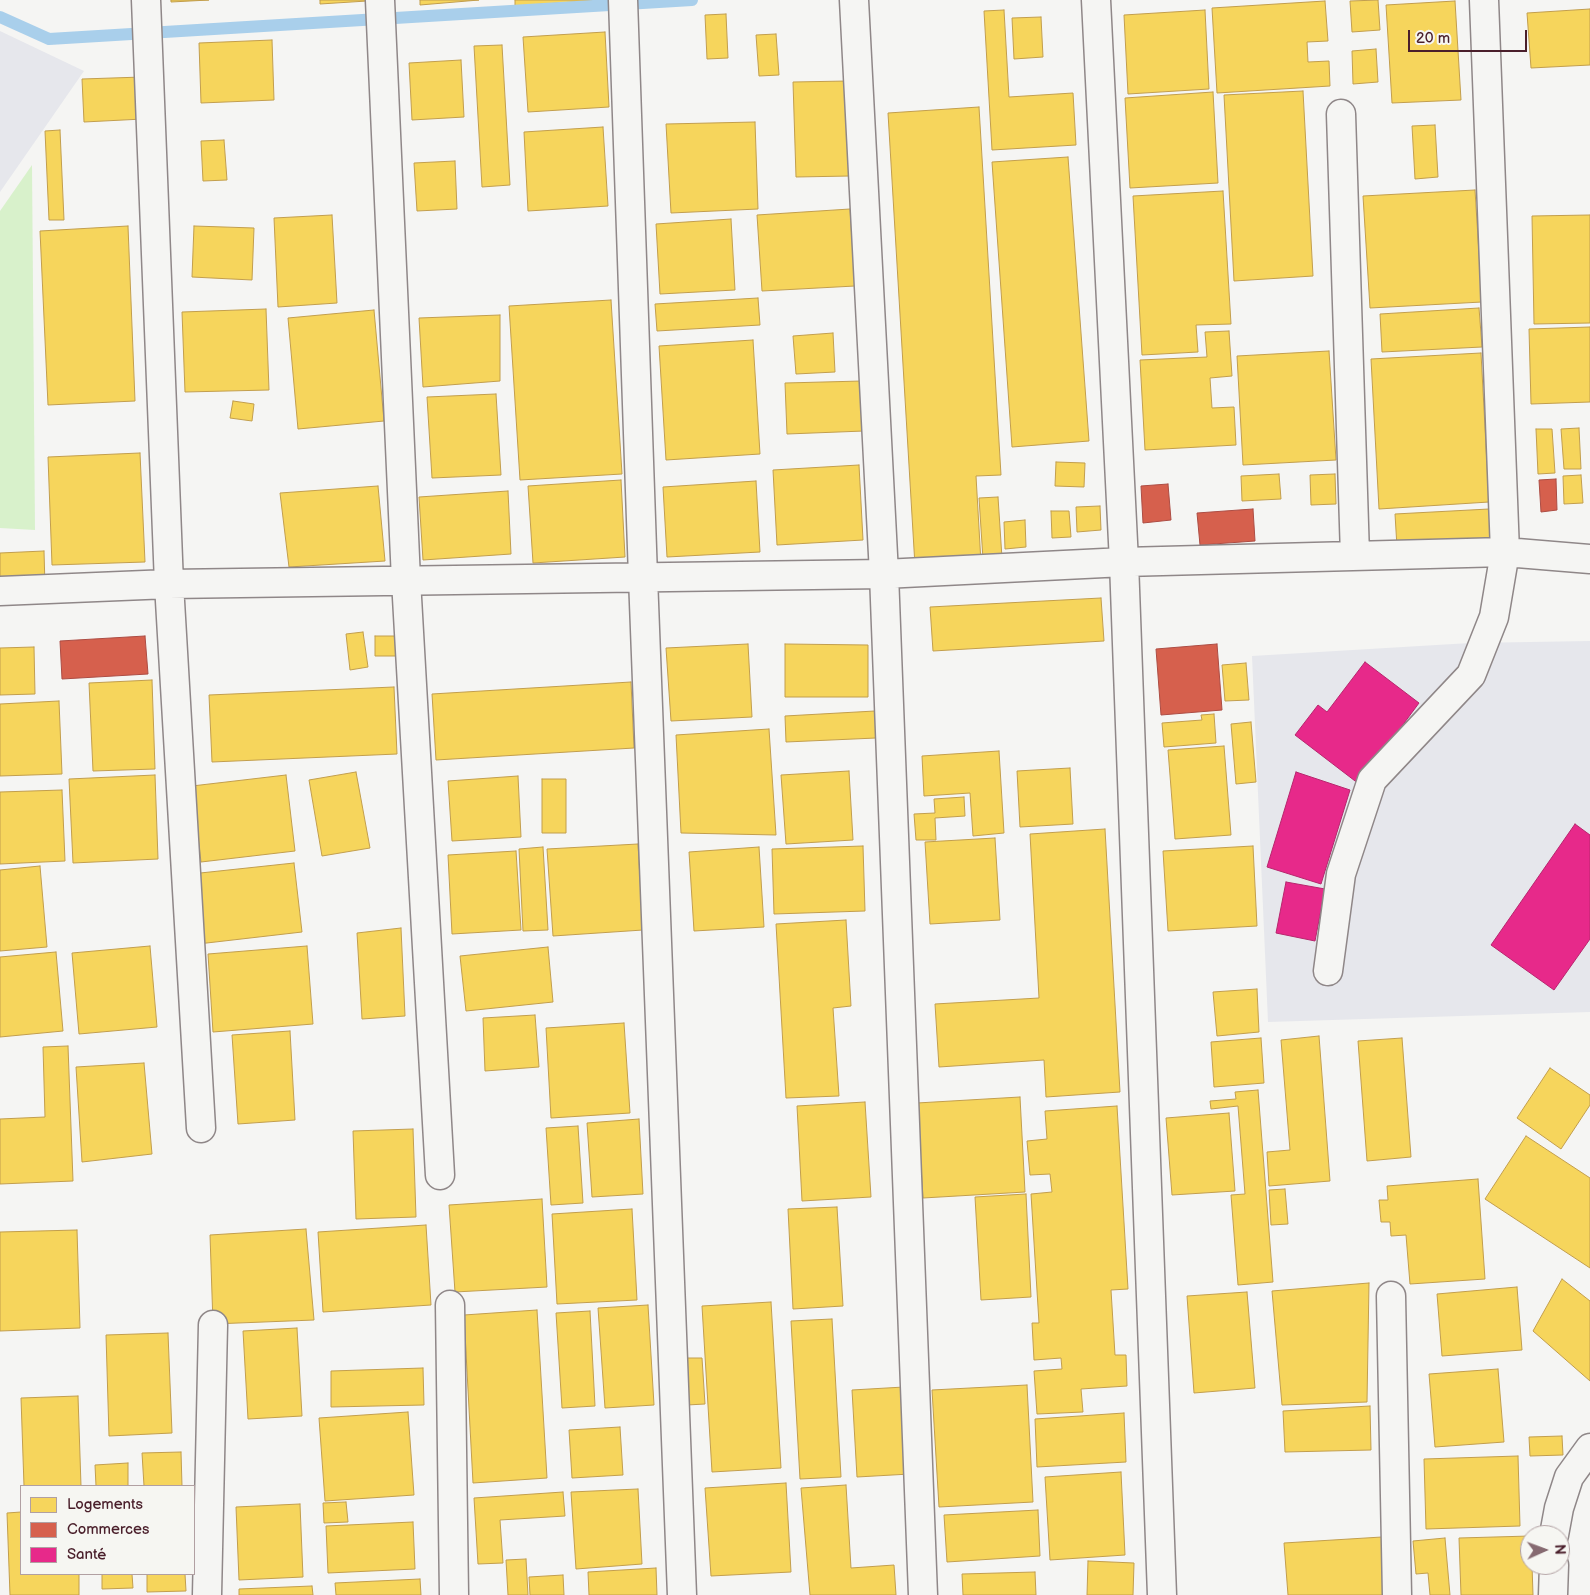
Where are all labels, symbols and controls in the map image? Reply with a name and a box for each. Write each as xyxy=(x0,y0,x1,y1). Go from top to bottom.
scale bar xyxy=(1410,20,1529,52)
text: 20 m xyxy=(1416,29,1450,48)
legend xyxy=(20,1485,195,1575)
text: Logements xyxy=(67,1495,143,1514)
text: Commerces xyxy=(67,1520,149,1539)
north arrow xyxy=(1520,1525,1570,1575)
text: N xyxy=(1551,1544,1568,1555)
text: Santé xyxy=(67,1545,106,1564)

